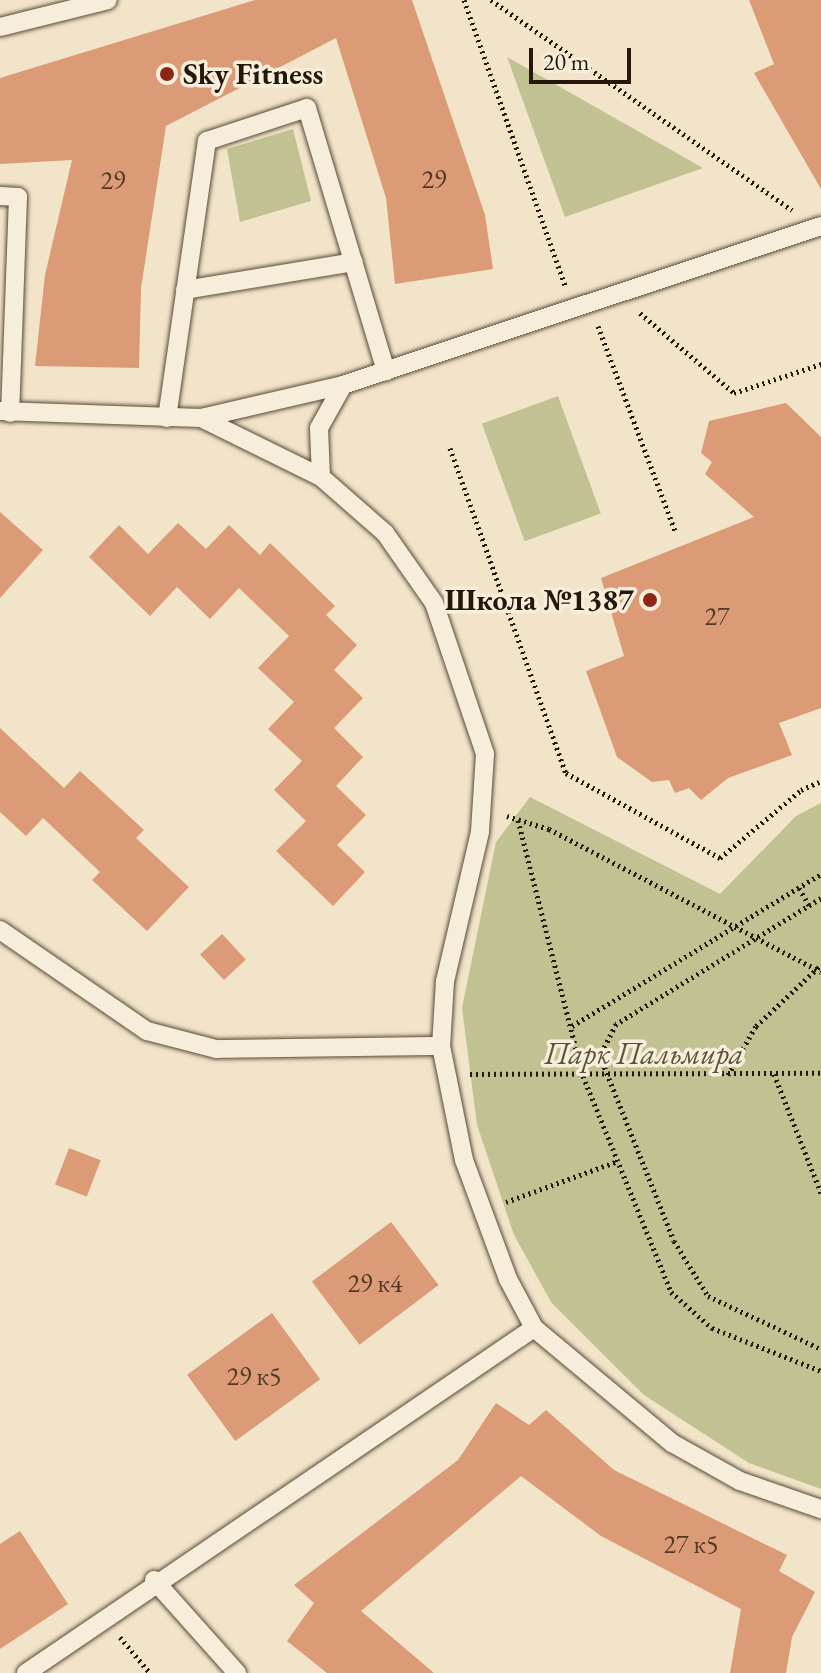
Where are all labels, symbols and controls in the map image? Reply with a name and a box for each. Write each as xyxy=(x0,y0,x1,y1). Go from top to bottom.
scale bar xyxy=(533,32,635,82)
text: 20 m xyxy=(543,46,590,77)
place label: Sky Fitness xyxy=(183,56,323,92)
marker: Sky Fitness xyxy=(158,65,176,83)
house number: 29 xyxy=(422,164,446,196)
house number: 29 xyxy=(101,165,125,197)
place label: Школа №1387 xyxy=(445,582,634,618)
marker: Школа №1387 xyxy=(641,591,659,609)
house number: 27 xyxy=(705,601,729,633)
park label: Парк Пальмира xyxy=(544,1036,744,1072)
house number: 29 к4 xyxy=(347,1268,403,1300)
house number: 29 к5 xyxy=(226,1361,282,1393)
house number: 27 к5 xyxy=(663,1529,719,1561)

